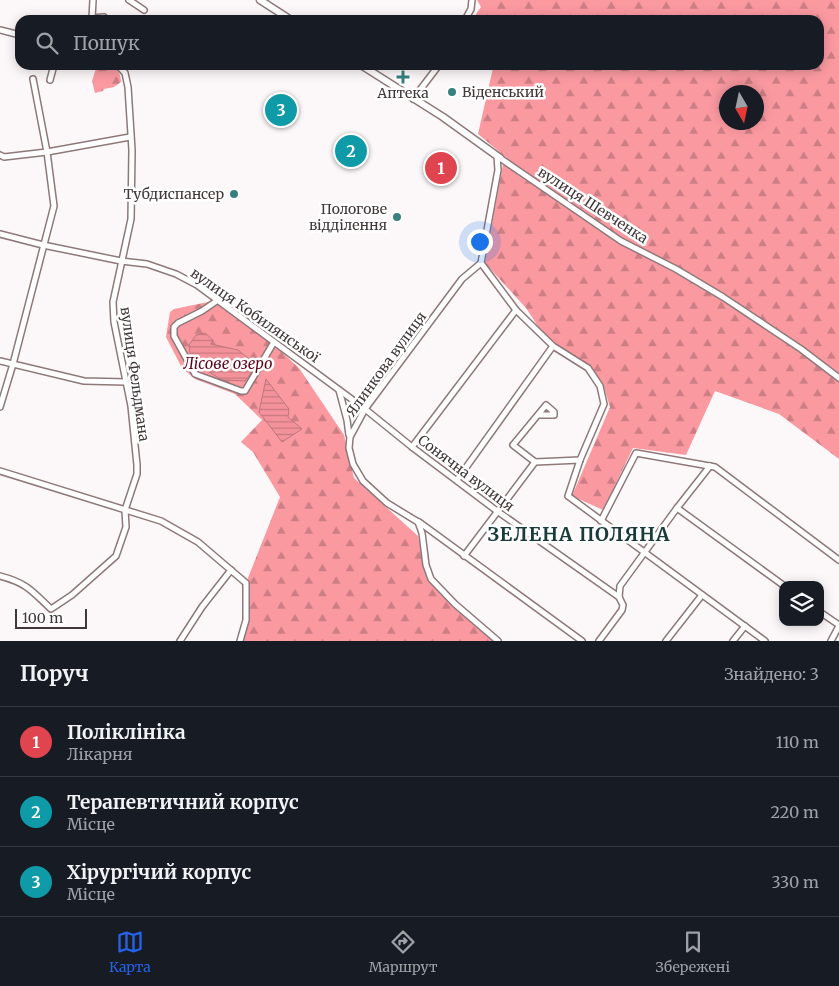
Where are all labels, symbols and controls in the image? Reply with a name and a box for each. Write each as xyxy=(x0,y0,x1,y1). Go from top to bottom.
search box xyxy=(15,15,824,70)
icon: search xyxy=(33,29,61,57)
text: Пошук xyxy=(73,31,140,55)
marker: Аптека xyxy=(397,71,409,83)
place label: Віденський xyxy=(462,83,544,101)
place label: Аптека xyxy=(376,84,429,102)
north arrow xyxy=(719,85,764,130)
marker: Віденський xyxy=(446,86,458,98)
pin: 3 xyxy=(265,91,297,129)
pin: 2 xyxy=(335,132,367,170)
pin: 1 xyxy=(425,149,457,187)
street label: вулиця Шевченка xyxy=(535,163,652,248)
place label: Тубдиспансер xyxy=(123,185,224,203)
marker: Тубдиспансер xyxy=(228,188,240,200)
place label: Пологове відділення xyxy=(309,200,387,234)
marker: Пологове відділення xyxy=(391,211,403,223)
your location xyxy=(467,229,493,255)
street label: вулиця Кобилянської xyxy=(187,264,323,367)
street label: вулиця Фельдмана xyxy=(117,306,153,443)
street label: Ялинкова вулиця xyxy=(342,308,430,420)
water label: Лісове озеро xyxy=(183,354,272,373)
street label: Сонячна вулиця xyxy=(414,431,518,515)
district label: ЗЕЛЕНА ПОЛЯНА xyxy=(487,522,671,546)
map controls xyxy=(779,581,824,626)
button: layers xyxy=(779,581,824,626)
scale bar xyxy=(15,606,88,629)
text: 100 m xyxy=(22,609,63,627)
text: Поруч xyxy=(20,660,89,687)
text: Знайдено: 3 xyxy=(724,664,819,684)
text: Поліклініка xyxy=(67,720,186,744)
text: 1 xyxy=(32,732,40,752)
text: 110 m xyxy=(776,732,819,752)
text: Лікарня xyxy=(67,744,132,764)
text: Терапевтичний корпус xyxy=(67,790,299,814)
text: 2 xyxy=(31,802,41,822)
text: 220 m xyxy=(771,802,819,822)
text: Місце xyxy=(67,814,115,834)
text: Хірургічий корпус xyxy=(67,860,251,884)
text: 3 xyxy=(31,872,41,892)
text: 330 m xyxy=(772,872,819,892)
text: Місце xyxy=(67,884,115,904)
tab: Карта xyxy=(109,928,151,976)
tab: Маршрут xyxy=(369,928,437,976)
tab: Збережені xyxy=(655,928,730,976)

